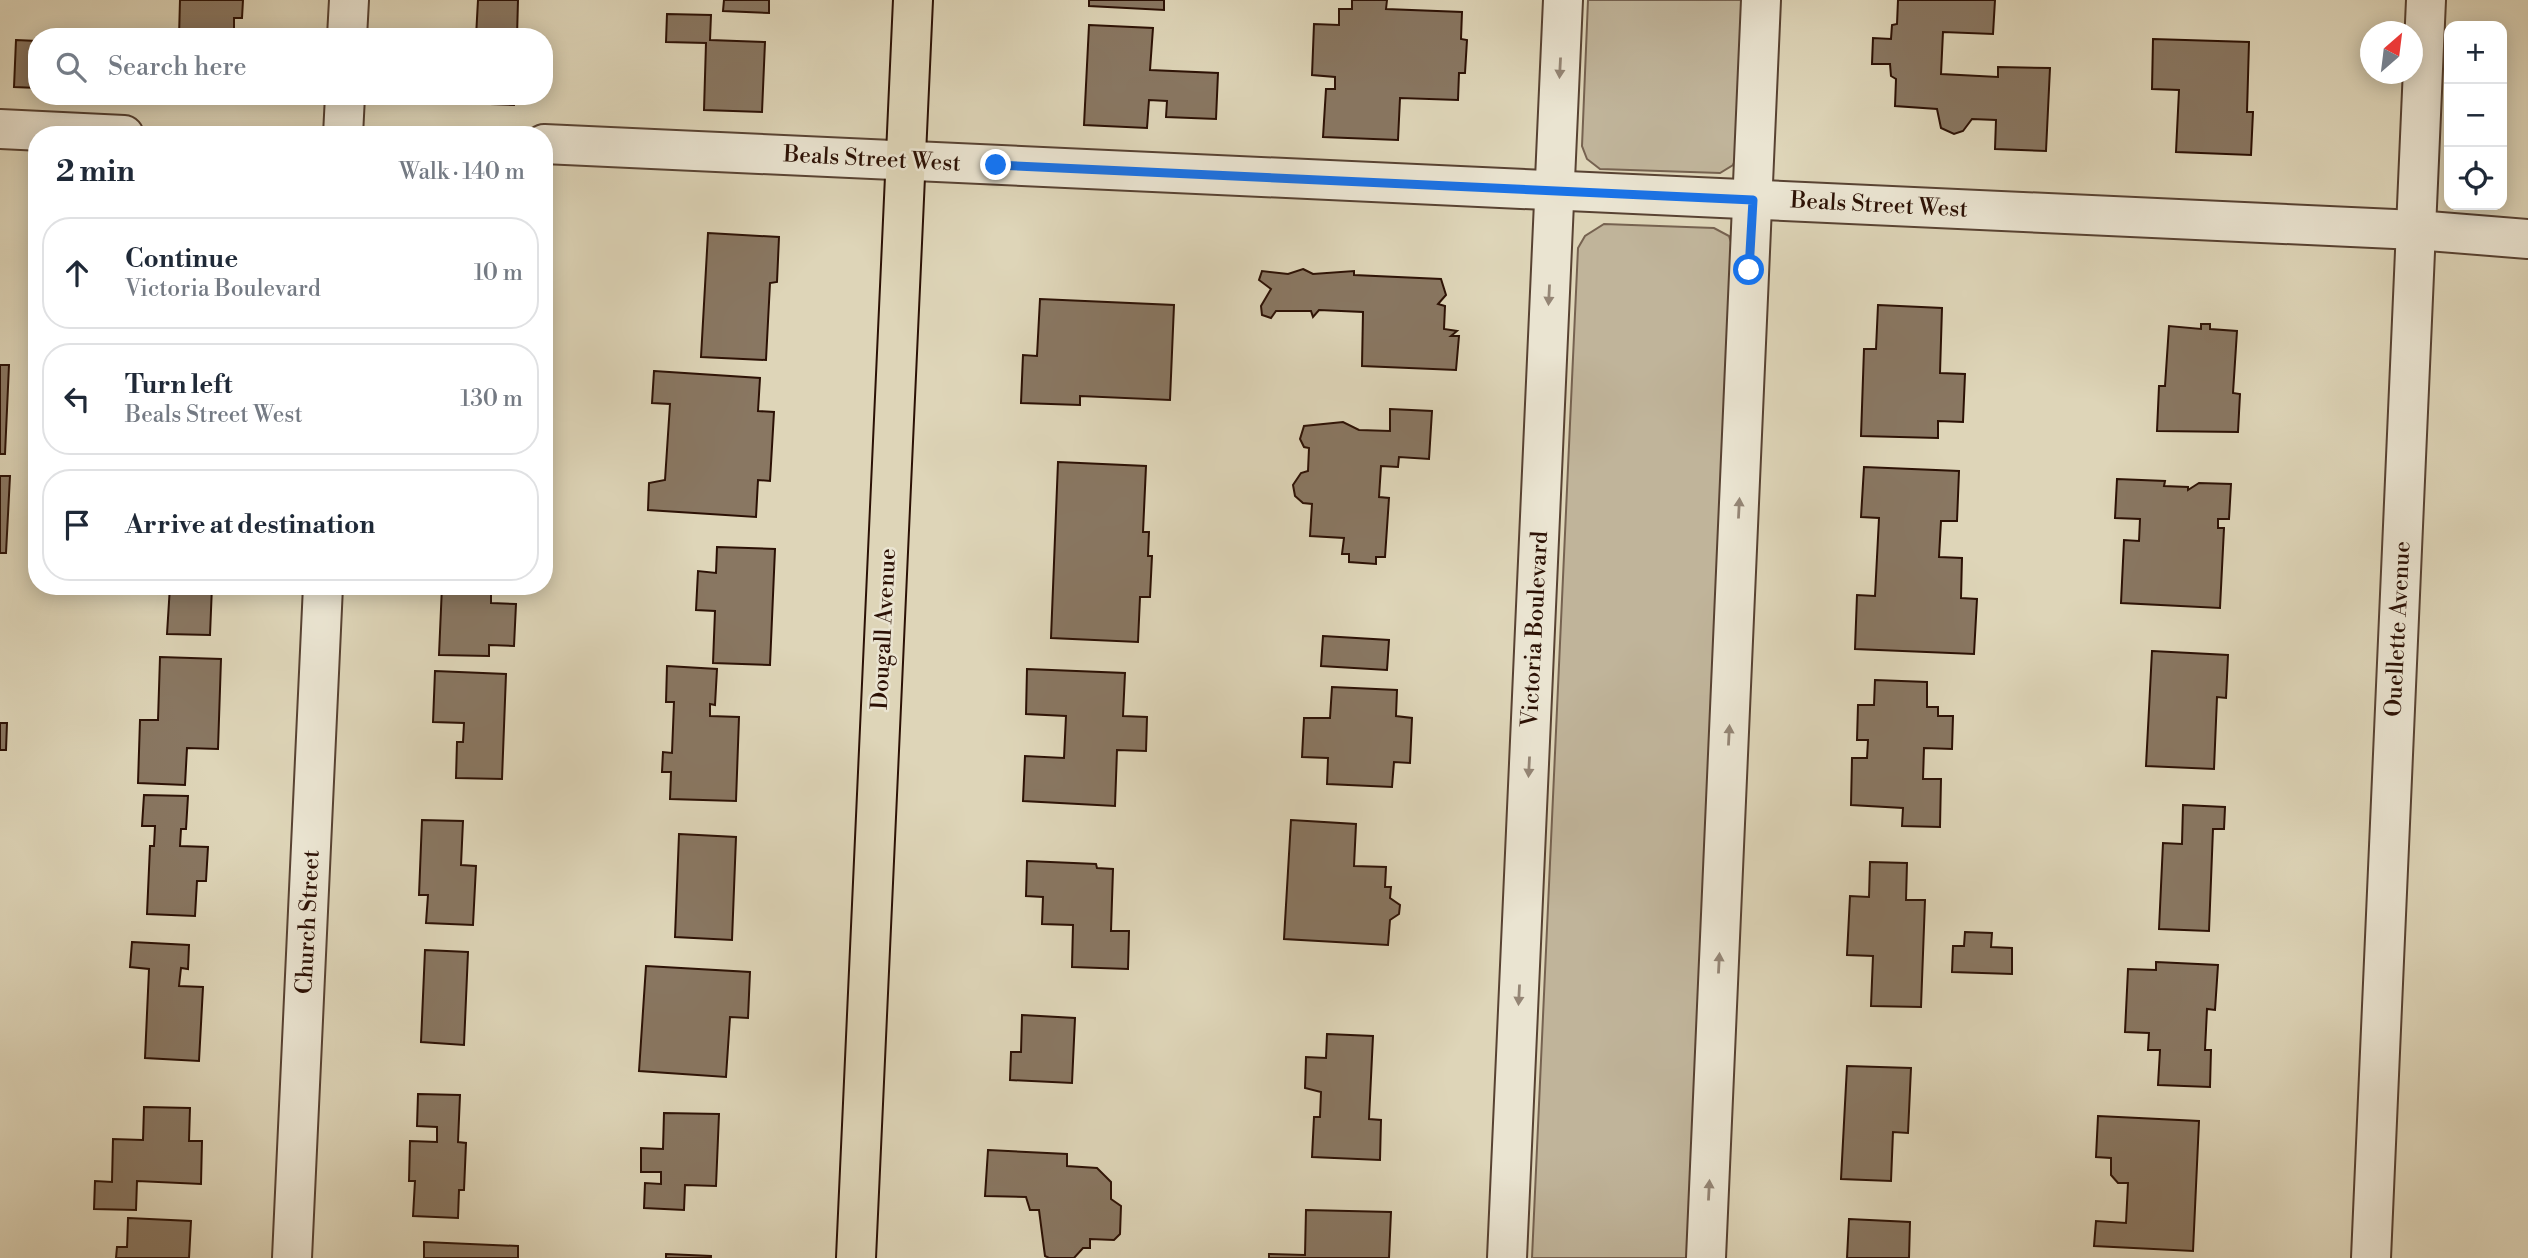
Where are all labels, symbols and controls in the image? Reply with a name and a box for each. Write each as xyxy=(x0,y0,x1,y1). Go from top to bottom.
north arrow xyxy=(2360,21,2423,84)
map controls xyxy=(2444,21,2507,210)
button: + xyxy=(2444,21,2507,84)
search box xyxy=(28,28,553,105)
icon: search xyxy=(52,48,90,86)
text: Search here xyxy=(108,51,247,83)
one-way arrow xyxy=(1554,57,1565,79)
button: − xyxy=(2444,84,2507,147)
street label: Beals Street West xyxy=(782,140,961,178)
button: locate xyxy=(2444,147,2507,210)
route end xyxy=(980,149,1011,180)
text: 2 min xyxy=(56,153,135,191)
text: Walk · 140 m xyxy=(399,158,525,186)
street label: Beals Street West xyxy=(1789,186,1968,224)
text: Continue xyxy=(125,243,238,275)
icon: ahead xyxy=(58,254,96,292)
route start xyxy=(1733,254,1764,285)
text: 10 m xyxy=(474,259,523,287)
text: Victoria Boulevard xyxy=(125,275,321,303)
one-way arrow xyxy=(1544,285,1555,307)
text: Turn left xyxy=(125,369,233,401)
icon: left xyxy=(58,380,96,418)
text: 130 m xyxy=(460,385,523,413)
text: Beals Street West xyxy=(125,401,303,429)
one-way arrow xyxy=(1734,497,1745,519)
icon: arrive xyxy=(58,506,96,544)
text: Arrive at destination xyxy=(125,509,375,541)
street label: Victoria Boulevard xyxy=(1516,530,1554,729)
street label: Ouellette Avenue xyxy=(2379,540,2417,718)
street label: Dougall Avenue xyxy=(866,548,902,710)
one-way arrow xyxy=(1724,724,1735,746)
one-way arrow xyxy=(1523,757,1534,779)
street label: Church Street xyxy=(290,849,326,995)
one-way arrow xyxy=(1714,951,1725,973)
one-way arrow xyxy=(1513,984,1524,1006)
one-way arrow xyxy=(1704,1179,1715,1201)

